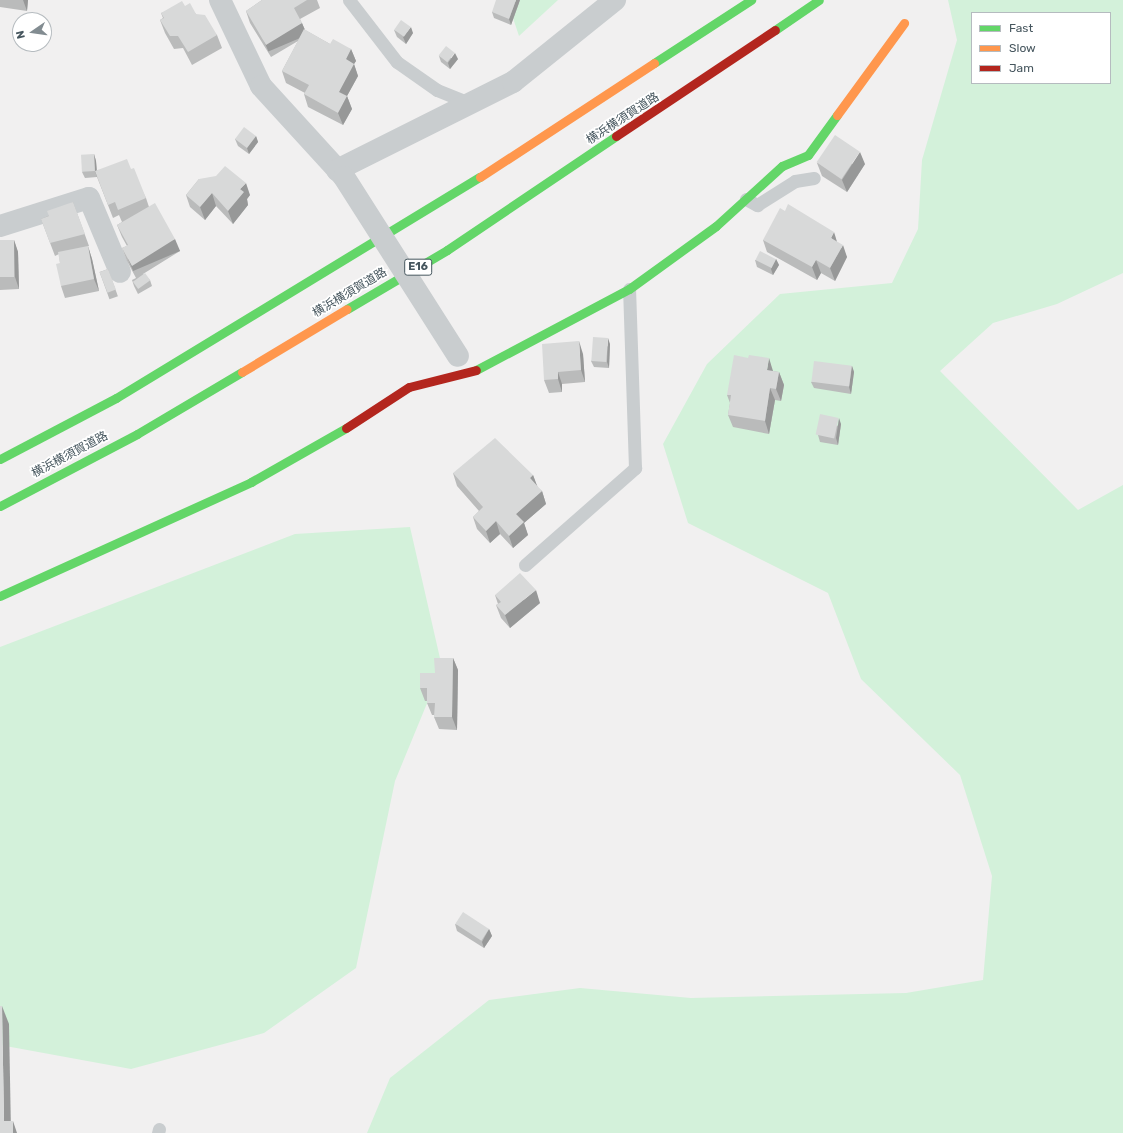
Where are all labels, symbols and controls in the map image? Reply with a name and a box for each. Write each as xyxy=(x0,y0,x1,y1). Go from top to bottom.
north arrow xyxy=(12,12,52,52)
legend xyxy=(971,12,1111,84)
text: Fast xyxy=(1009,21,1033,35)
text: N xyxy=(14,29,28,40)
text: Slow xyxy=(1009,41,1036,55)
text: Jam xyxy=(1009,61,1034,75)
street label: 横浜横須賀道路 xyxy=(584,90,662,148)
road number: E16 xyxy=(404,258,432,276)
street label: 横浜横須賀道路 xyxy=(310,265,390,321)
street label: 横浜横須賀道路 xyxy=(30,429,110,481)

